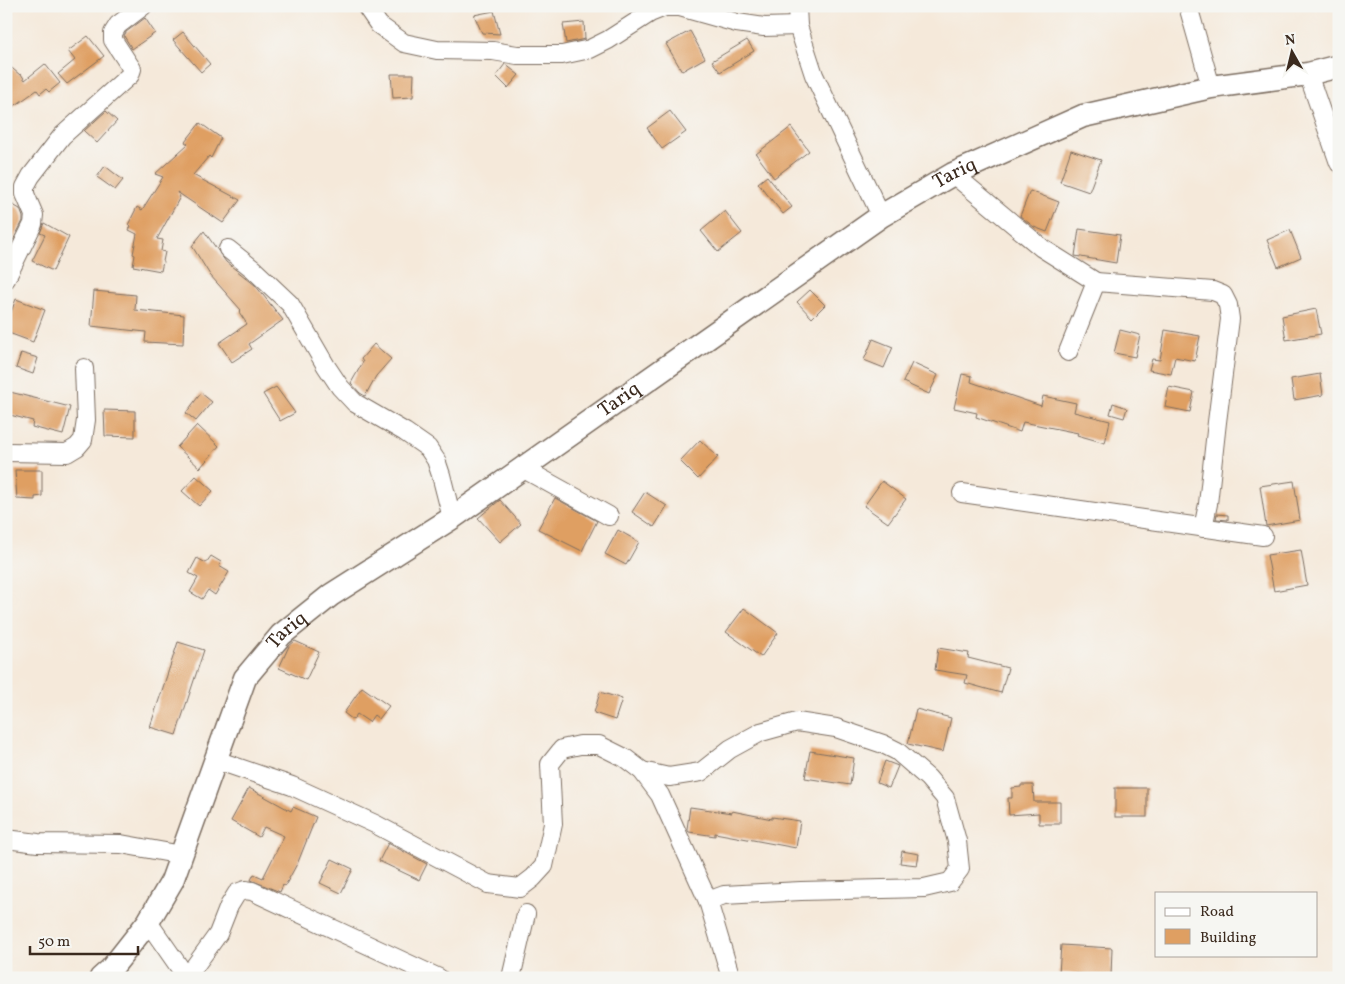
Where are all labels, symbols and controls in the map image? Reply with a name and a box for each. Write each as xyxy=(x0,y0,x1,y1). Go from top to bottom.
north arrow xyxy=(1268,28,1318,78)
text: N xyxy=(1284,30,1297,51)
street label: Tariq xyxy=(928,151,981,197)
street label: Tariq xyxy=(593,375,646,425)
street label: Tariq xyxy=(260,605,313,656)
legend xyxy=(1155,892,1318,956)
text: Road xyxy=(1200,902,1234,923)
scale bar xyxy=(30,924,138,956)
text: Building xyxy=(1200,928,1257,949)
text: 50 m xyxy=(38,932,70,953)

